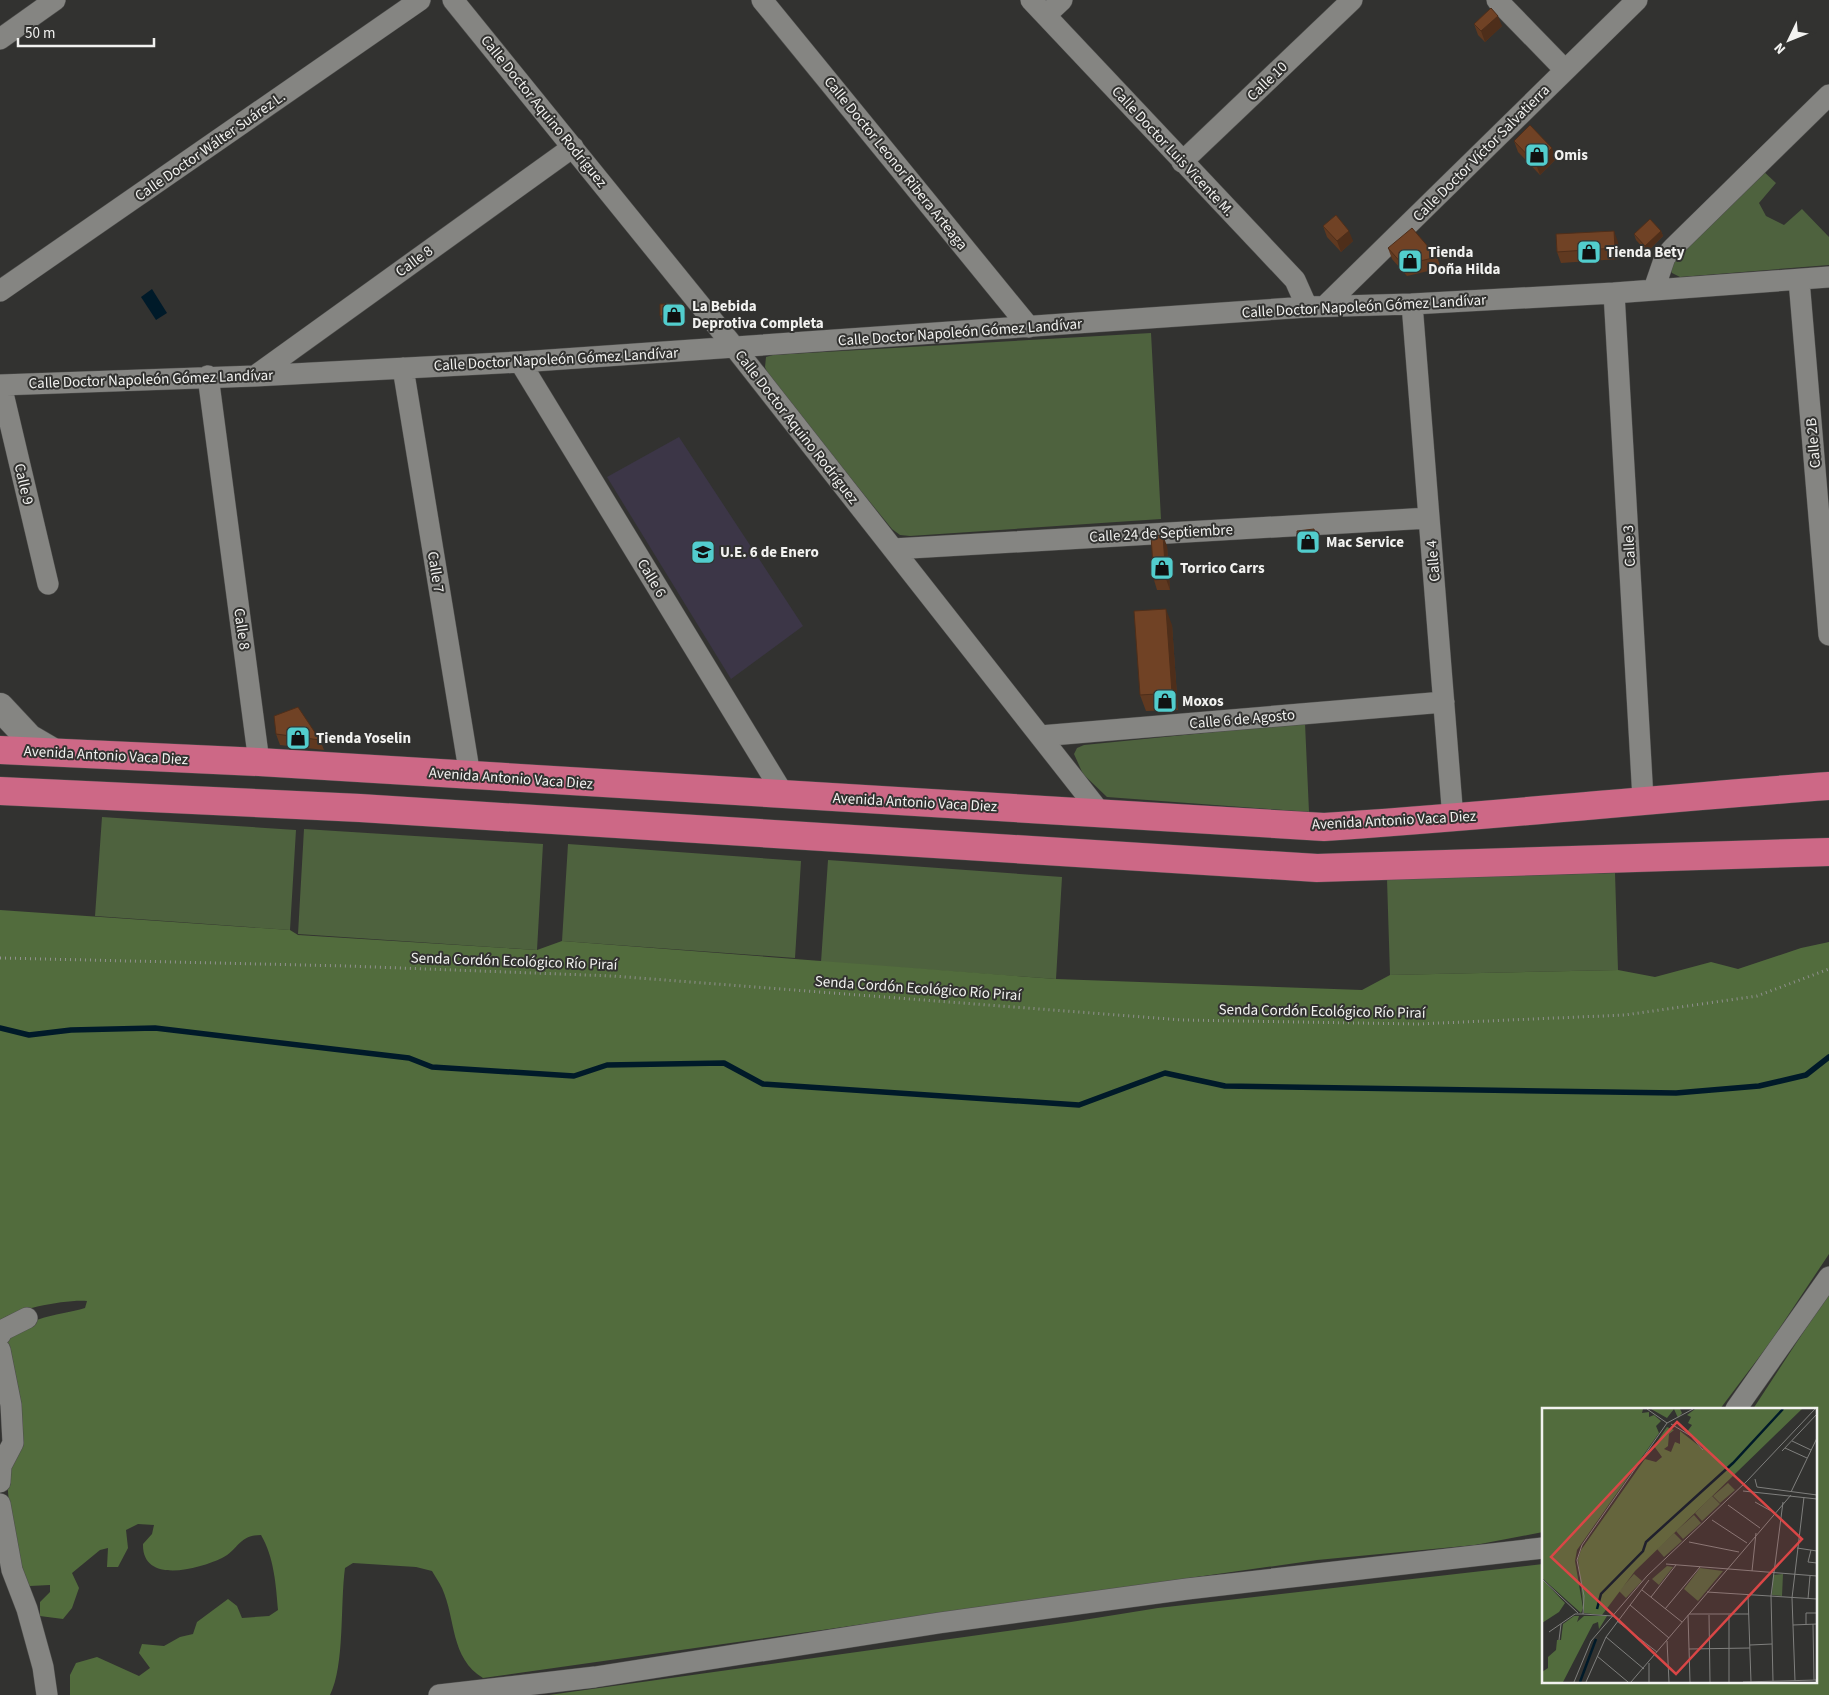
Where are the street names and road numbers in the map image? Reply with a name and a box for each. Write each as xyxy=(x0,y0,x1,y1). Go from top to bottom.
street label: Calle Doctor Aquino Rodríguez xyxy=(476,31,612,192)
street label: Calle 10 xyxy=(1242,57,1292,106)
street label: Calle Doctor Leonor Ribera Arteaga xyxy=(819,72,972,255)
street label: Calle Doctor Víctor Salvatierra xyxy=(1408,80,1555,227)
street label: Calle Doctor Luis Vicente M. xyxy=(1107,82,1239,221)
street label: Calle Doctor Wálter Suárez L. xyxy=(131,86,290,206)
street label: Calle 8 xyxy=(391,241,437,282)
street label: Calle Doctor Napoleón Gómez Landívar xyxy=(1241,290,1488,323)
street label: Calle Doctor Napoleón Gómez Landívar xyxy=(837,313,1084,352)
street label: Calle Doctor Napoleón Gómez Landívar xyxy=(433,343,680,376)
street label: Calle Doctor Aquino Rodríguez xyxy=(730,346,863,509)
street label: Calle Doctor Napoleón Gómez Landívar xyxy=(28,365,275,394)
street label: Calle 2B xyxy=(1801,417,1826,469)
street label: Calle 9 xyxy=(9,461,38,507)
street label: Calle 24 de Septiembre xyxy=(1089,519,1233,548)
street label: Calle 3 xyxy=(1618,525,1641,567)
street label: Calle 4 xyxy=(1421,539,1446,583)
street label: Calle 7 xyxy=(422,550,449,594)
street label: Calle 6 xyxy=(632,555,671,602)
street label: Calle 8 xyxy=(228,607,255,651)
street label: Calle 6 de Agosto xyxy=(1188,704,1296,735)
street label: Avenida Antonio Vaca Diez xyxy=(23,741,189,770)
street label: Avenida Antonio Vaca Diez xyxy=(428,762,594,795)
street label: Avenida Antonio Vaca Diez xyxy=(832,788,998,817)
street label: Avenida Antonio Vaca Diez xyxy=(1311,806,1477,835)
street label: Senda Cordón Ecológico Río Piraí xyxy=(410,947,619,976)
street label: Senda Cordón Ecológico Río Piraí xyxy=(814,971,1023,1006)
street label: Senda Cordón Ecológico Río Piraí xyxy=(1218,999,1427,1024)

